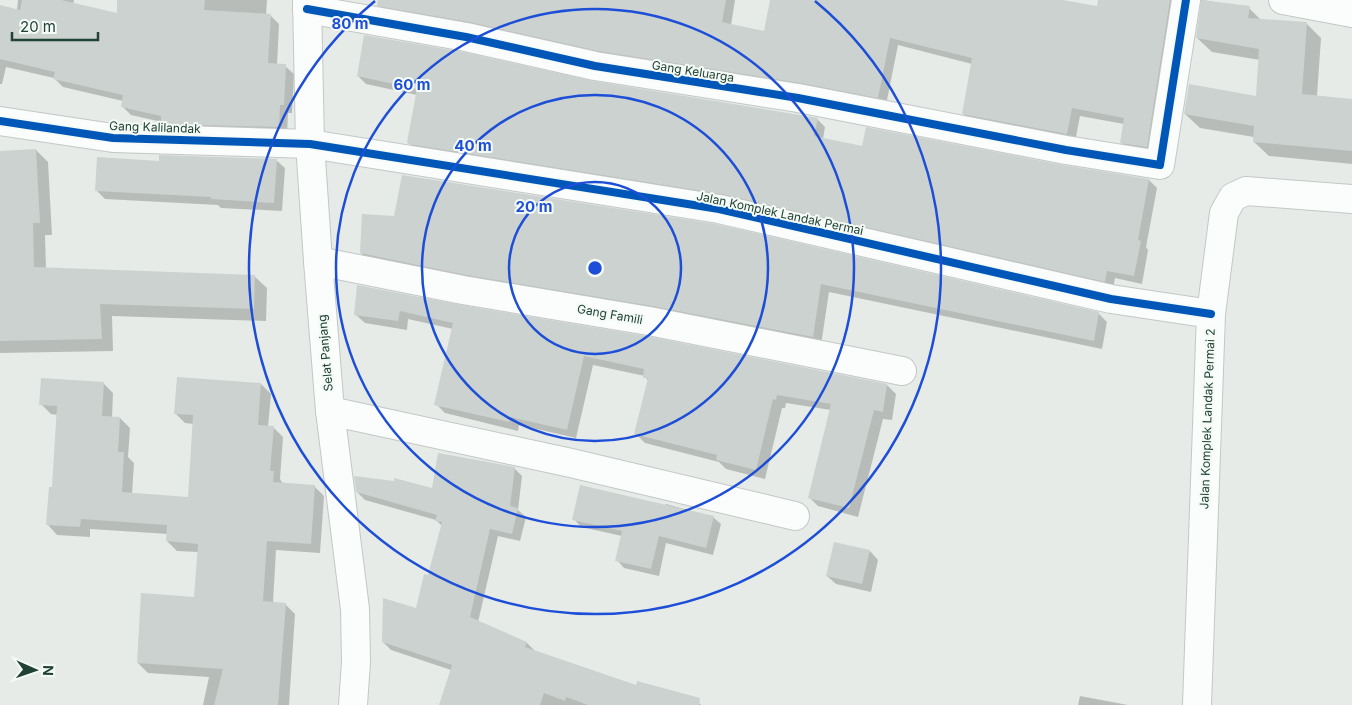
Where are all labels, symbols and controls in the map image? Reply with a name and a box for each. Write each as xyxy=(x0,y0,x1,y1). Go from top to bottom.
scale bar xyxy=(12,10,99,42)
text: 80 m xyxy=(331,14,369,33)
text: 20 m xyxy=(20,17,56,36)
street label: Gang Keluarga xyxy=(651,57,735,85)
text: 60 m xyxy=(393,75,431,94)
street label: Gang Kalilandak xyxy=(109,118,201,136)
text: 40 m xyxy=(454,136,492,155)
street label: Jalan Komplek Landak Permai xyxy=(695,188,865,238)
text: 20 m xyxy=(516,197,552,216)
centre of rings xyxy=(586,259,604,277)
street label: Gang Famili xyxy=(576,301,644,327)
street label: Selat Panjang xyxy=(314,314,336,392)
street label: Jalan Komplek Landak Permai 2 xyxy=(1196,328,1218,510)
north arrow xyxy=(10,645,60,695)
text: N xyxy=(40,665,57,676)

